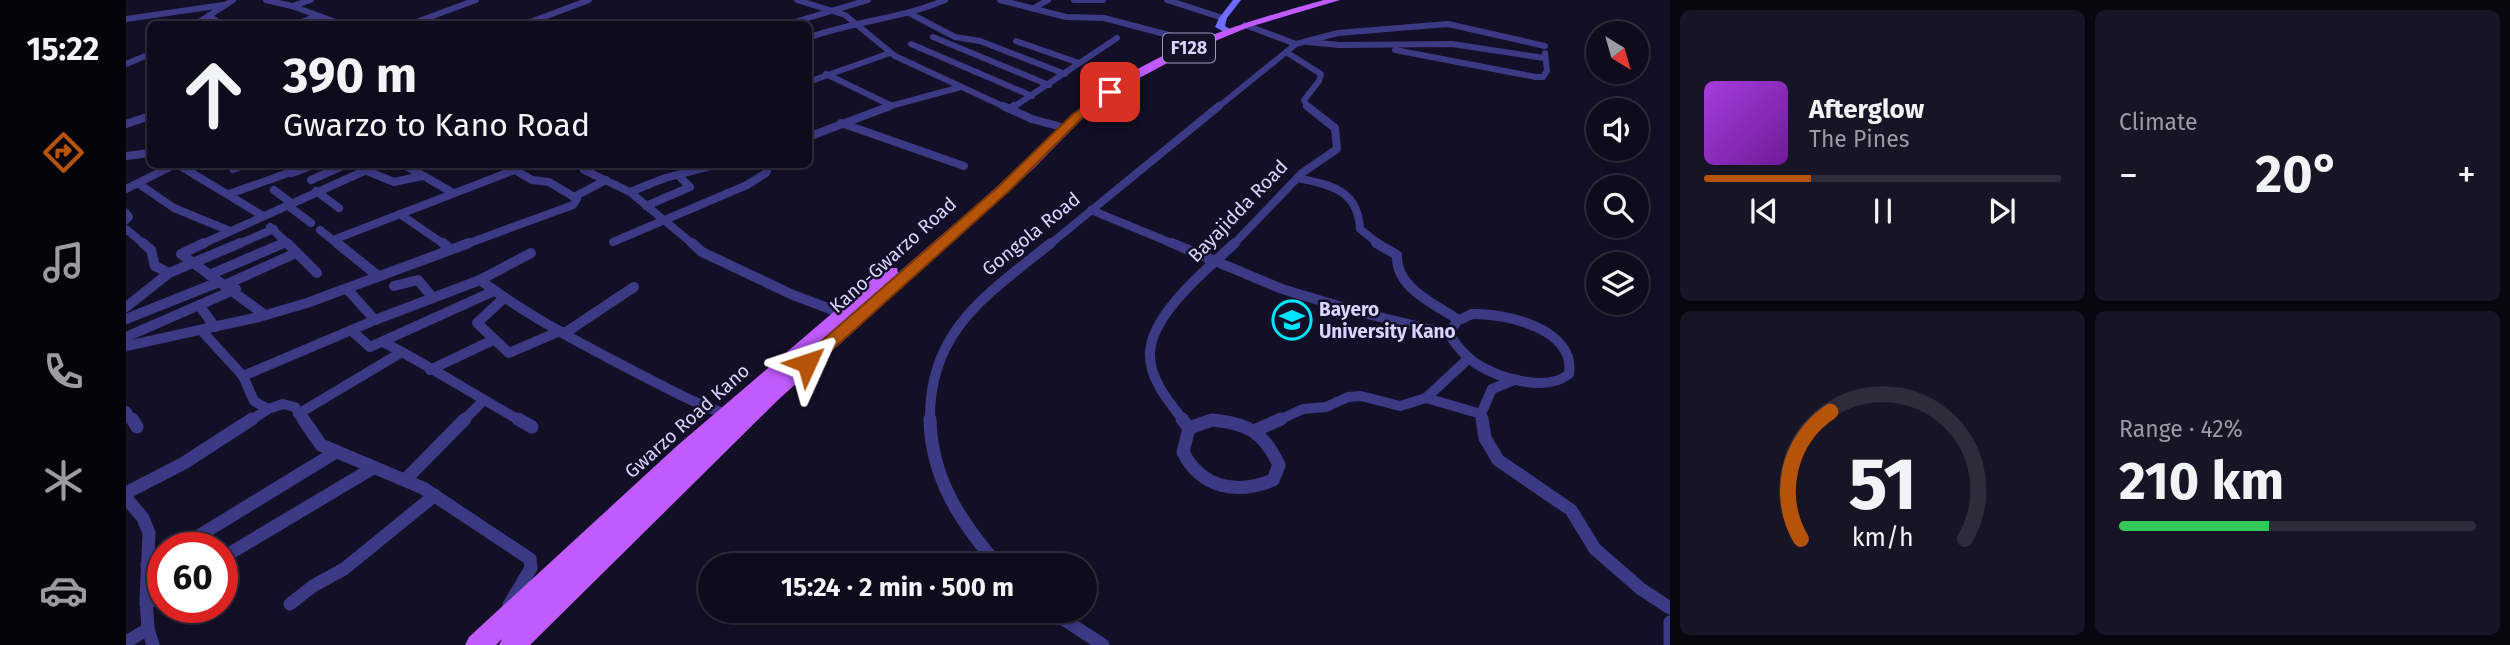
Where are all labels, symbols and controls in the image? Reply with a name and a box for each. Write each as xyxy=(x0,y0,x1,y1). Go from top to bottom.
north arrow xyxy=(1586,21,1648,84)
map controls xyxy=(1586,21,1649,315)
text: 15:22 xyxy=(27,30,99,68)
road number: F128 xyxy=(1163,33,1215,62)
text: 390 m xyxy=(283,46,417,105)
icon: ahead xyxy=(168,49,259,140)
pin xyxy=(1080,62,1140,122)
icon: arrive xyxy=(1091,73,1129,111)
text: Afterglow xyxy=(1809,94,1924,125)
button: sound xyxy=(1586,98,1649,161)
text: Gwarzo to Kano Road xyxy=(283,106,590,144)
text: Climate xyxy=(2119,108,2198,136)
text: The Pines xyxy=(1809,125,1910,153)
icon: directions xyxy=(39,128,88,177)
text: 20° xyxy=(2255,143,2340,206)
text: − xyxy=(2119,152,2138,198)
text: + xyxy=(2457,152,2476,198)
street label: Bayajidda Road xyxy=(1183,155,1293,267)
button: search xyxy=(1586,175,1649,238)
street label: Gongola Road xyxy=(977,187,1085,281)
street label: Kano-Gwarzo Road xyxy=(825,192,961,318)
icon: previous xyxy=(1745,192,1783,230)
icon: pause xyxy=(1864,192,1902,230)
icon: next xyxy=(1983,192,2021,230)
icon: music xyxy=(39,238,88,287)
button: layers xyxy=(1586,252,1649,315)
place label: Bayero University Kano xyxy=(1319,298,1456,343)
school or university icon: Bayero University Kano xyxy=(1271,299,1313,341)
position arrow xyxy=(770,326,844,400)
icon: phone xyxy=(39,347,88,396)
street label: Gwarzo Road Kano xyxy=(620,359,754,483)
text: Range · 42% xyxy=(2119,415,2243,443)
text: 51 xyxy=(1848,441,1917,528)
text: 210 km xyxy=(2119,450,2284,513)
icon: climate xyxy=(39,456,88,505)
text: km/h xyxy=(1852,523,1913,553)
speed limit sign: 60 xyxy=(147,532,238,623)
icon: car xyxy=(39,566,88,615)
text: 15:24 · 2 min · 500 m xyxy=(781,572,1014,603)

